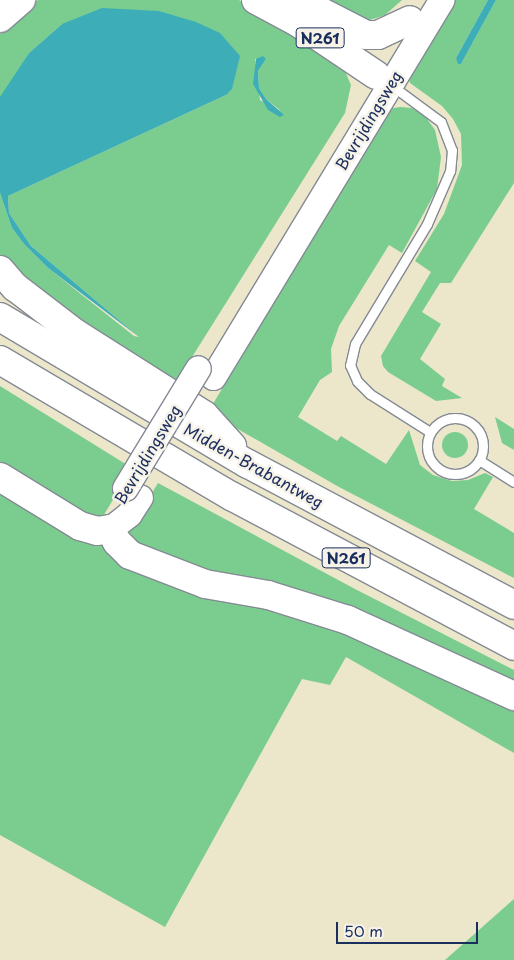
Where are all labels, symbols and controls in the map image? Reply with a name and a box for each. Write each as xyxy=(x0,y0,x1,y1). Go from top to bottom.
road number: N261 xyxy=(295,26,345,50)
street label: Bevrijdingsweg xyxy=(331,67,405,173)
street label: Bevrijdingsweg xyxy=(110,401,184,507)
street label: Midden-Brabantweg xyxy=(181,419,327,511)
road number: N261 xyxy=(321,546,371,570)
scale bar xyxy=(339,912,482,944)
text: 50 m xyxy=(344,919,383,942)

